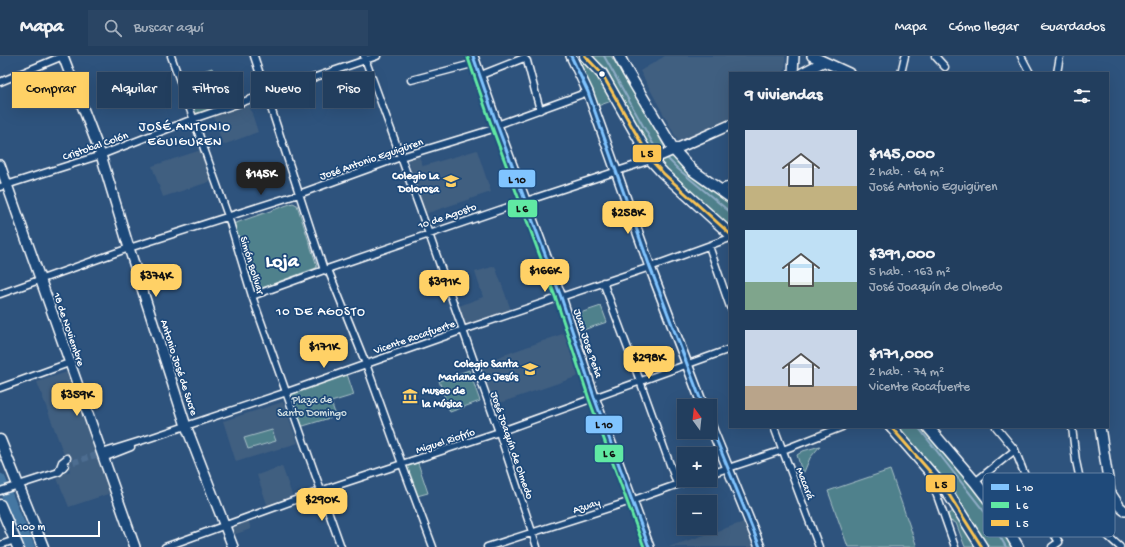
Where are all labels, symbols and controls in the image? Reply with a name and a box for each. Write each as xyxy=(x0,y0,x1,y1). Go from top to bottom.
search box xyxy=(88,10,368,46)
text: Mapa xyxy=(20,16,64,39)
icon: search xyxy=(102,17,124,39)
text: Buscar aquí xyxy=(134,19,204,37)
text: Mapa xyxy=(895,19,927,36)
text: Cómo llegar xyxy=(949,19,1018,36)
text: Guardados xyxy=(1040,19,1105,36)
unlabelled marker xyxy=(597,69,607,79)
chip: Comprar xyxy=(12,72,89,108)
chip: Alquilar xyxy=(97,72,171,108)
chip: Filtros xyxy=(179,72,243,108)
chip: Nuevo xyxy=(251,72,315,108)
chip: Piso xyxy=(323,72,374,108)
icon: filters xyxy=(1071,85,1093,107)
text: 9 viviendas xyxy=(745,86,822,106)
district label: JOSÉ ANTONIO EGUIGUREN xyxy=(139,119,231,150)
street label: Cristobal Colón xyxy=(61,130,131,164)
street label: José Antonio Eguigüren xyxy=(318,136,426,183)
line badge: L 5 xyxy=(632,144,662,163)
text: $145,000 xyxy=(869,145,935,165)
icon: home xyxy=(777,146,825,194)
text: L 5 xyxy=(641,149,653,161)
pin: $145K xyxy=(233,162,289,196)
text: 2 hab. · 64 m² xyxy=(869,165,944,180)
text: $145K xyxy=(245,167,277,182)
line badge: L 10 xyxy=(498,169,536,188)
place label: Colegio La Dolorosa xyxy=(391,171,440,196)
school or university icon: Colegio La Dolorosa xyxy=(442,172,460,190)
text: L 10 xyxy=(508,175,526,187)
text: José Antonio Eguigüren xyxy=(869,180,997,195)
line badge: L 6 xyxy=(507,199,538,218)
street label: 10 de Agosto xyxy=(416,201,479,233)
pin: $258K xyxy=(600,201,656,235)
text: L 6 xyxy=(516,204,529,216)
text: $258K xyxy=(611,206,645,221)
street label: Simón Bolívar xyxy=(237,235,266,297)
text: $391,000 xyxy=(869,245,935,265)
icon: home xyxy=(777,246,825,294)
district label: Loja xyxy=(266,251,300,274)
pin: $166K xyxy=(517,259,573,293)
pin: $374K xyxy=(128,264,184,298)
text: $166K xyxy=(529,264,561,279)
text: 5 hab. · 163 m² xyxy=(869,265,950,280)
text: $374K xyxy=(140,269,172,284)
pin: $391K xyxy=(416,270,472,304)
text: $391K xyxy=(428,275,460,290)
text: José Joaquín de Olmedo xyxy=(869,280,1002,295)
street label: 18 de Noviembre xyxy=(50,290,86,368)
district label: 10 DE AGOSTO xyxy=(275,305,366,320)
street label: Juan Jose Peña xyxy=(570,308,604,380)
street label: Vicente Rocafuerte xyxy=(371,317,457,358)
street label: Antonio José de Sucre xyxy=(157,318,199,417)
pin: $171K xyxy=(296,335,352,369)
text: $171K xyxy=(309,340,339,355)
text: $171,000 xyxy=(869,345,934,365)
pin: $298K xyxy=(621,346,677,380)
icon: home xyxy=(777,346,825,394)
text: $298K xyxy=(632,351,666,366)
place label: Colegio Santa Mariana de Jesús xyxy=(438,358,519,384)
school or university icon: Colegio Santa Mariana de Jesús xyxy=(521,360,539,378)
text: 2 hab. · 74 m² xyxy=(869,365,944,380)
text: Vicente Rocafuerte xyxy=(869,380,970,395)
pin: $359K xyxy=(49,383,105,417)
place label: Museo de la Música xyxy=(421,386,466,411)
museum icon: Museo de la Música xyxy=(401,387,419,405)
text: $359K xyxy=(60,388,94,403)
street label: José Joaquín de Olmedo xyxy=(487,390,535,501)
park label: Plaza de Santo Domingo xyxy=(277,395,347,420)
north arrow xyxy=(677,399,717,439)
map controls xyxy=(677,399,717,535)
line badge: L 10 xyxy=(585,415,623,434)
text: L 10 xyxy=(595,420,613,432)
street label: Miguel Riofrío xyxy=(414,426,477,457)
line badge: L 6 xyxy=(594,444,624,463)
button: + xyxy=(677,447,717,487)
text: L 6 xyxy=(603,449,616,461)
street label: Macará xyxy=(793,466,816,502)
legend xyxy=(983,473,1115,537)
line badge: L 5 xyxy=(925,474,956,493)
text: L 5 xyxy=(935,480,947,492)
text: L 10 xyxy=(1016,483,1033,495)
pin: $290K xyxy=(294,488,350,522)
text: $290K xyxy=(305,493,339,508)
button: − xyxy=(677,495,717,535)
street label: Azuay xyxy=(571,497,602,517)
text: L 6 xyxy=(1016,501,1029,513)
scale bar xyxy=(12,519,100,538)
text: L 5 xyxy=(1016,519,1029,531)
text: 100 m xyxy=(18,522,45,534)

